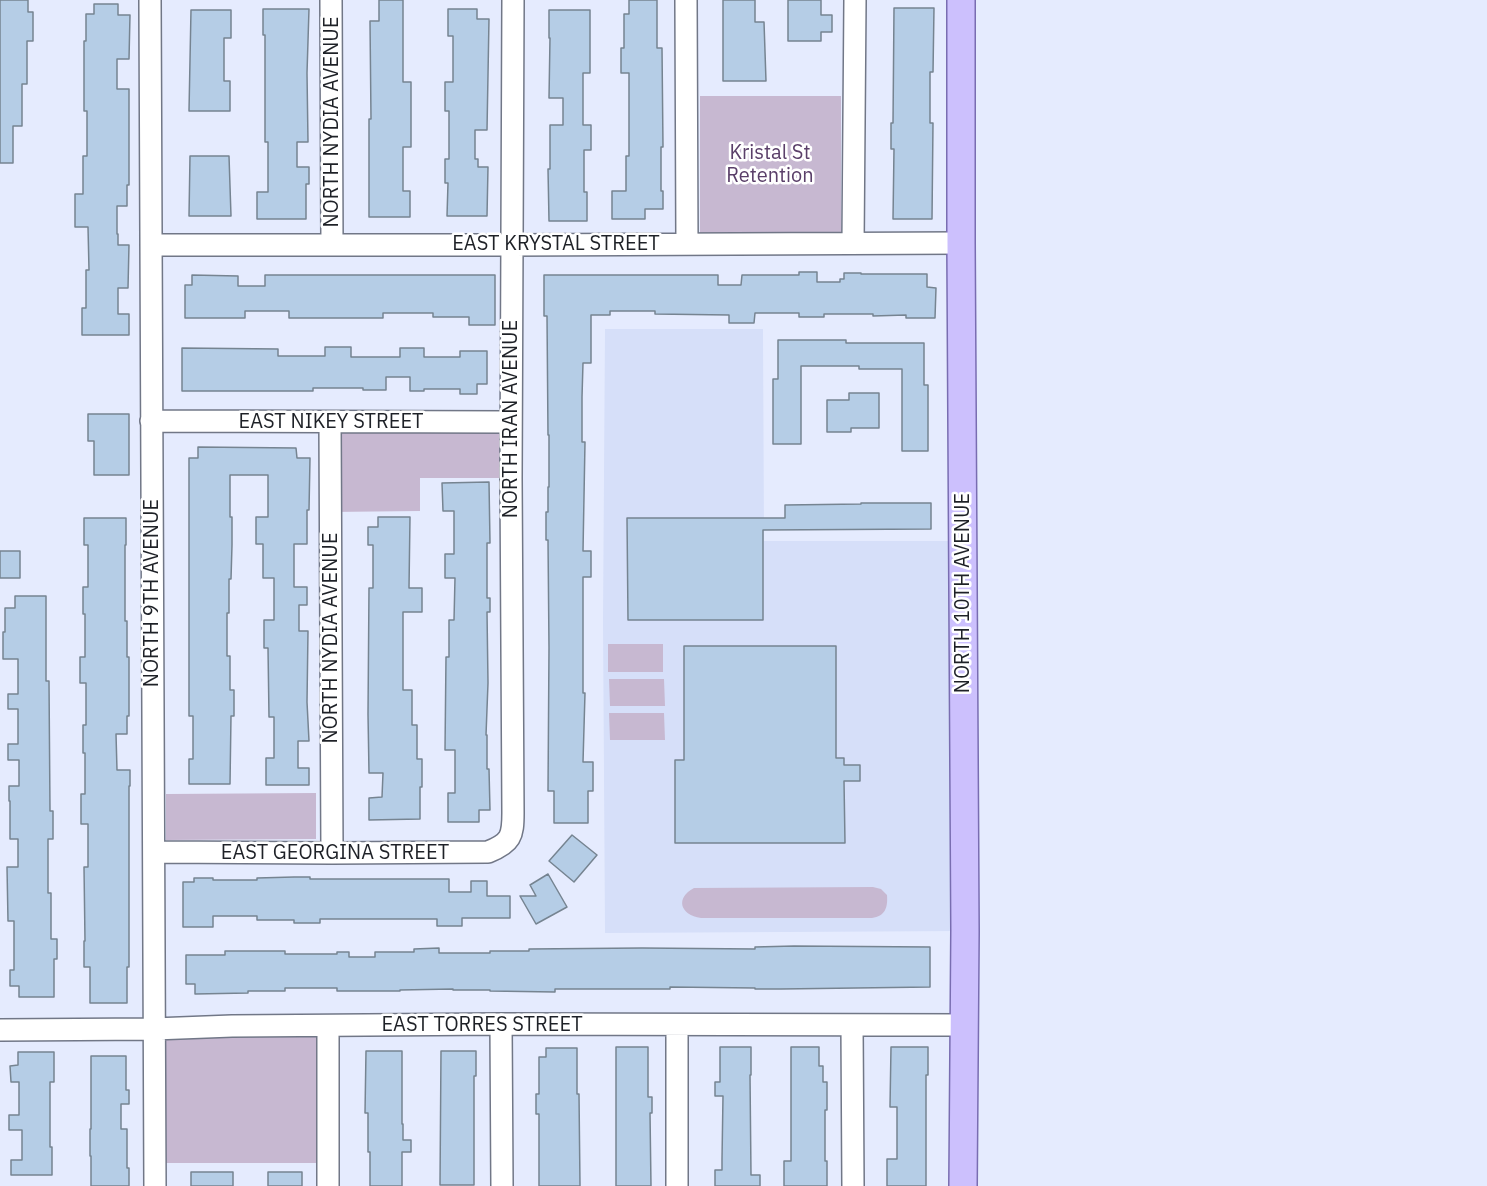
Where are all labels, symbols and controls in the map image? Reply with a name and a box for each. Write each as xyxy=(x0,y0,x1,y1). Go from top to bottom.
street label: NORTH NYDIA AVENUE xyxy=(320,16,344,228)
park label: Kristal St Retention xyxy=(726,141,814,188)
street label: EAST KRYSTAL STREET xyxy=(452,232,660,256)
street label: NORTH IRAN AVENUE xyxy=(499,320,523,518)
street label: EAST NIKEY STREET xyxy=(238,410,424,434)
street label: NORTH 10TH AVENUE xyxy=(951,493,975,693)
street label: NORTH 9TH AVENUE xyxy=(140,499,164,687)
street label: NORTH NYDIA AVENUE xyxy=(319,532,343,744)
street label: EAST GEORGINA STREET xyxy=(221,841,449,865)
street label: EAST TORRES STREET xyxy=(381,1013,583,1037)

